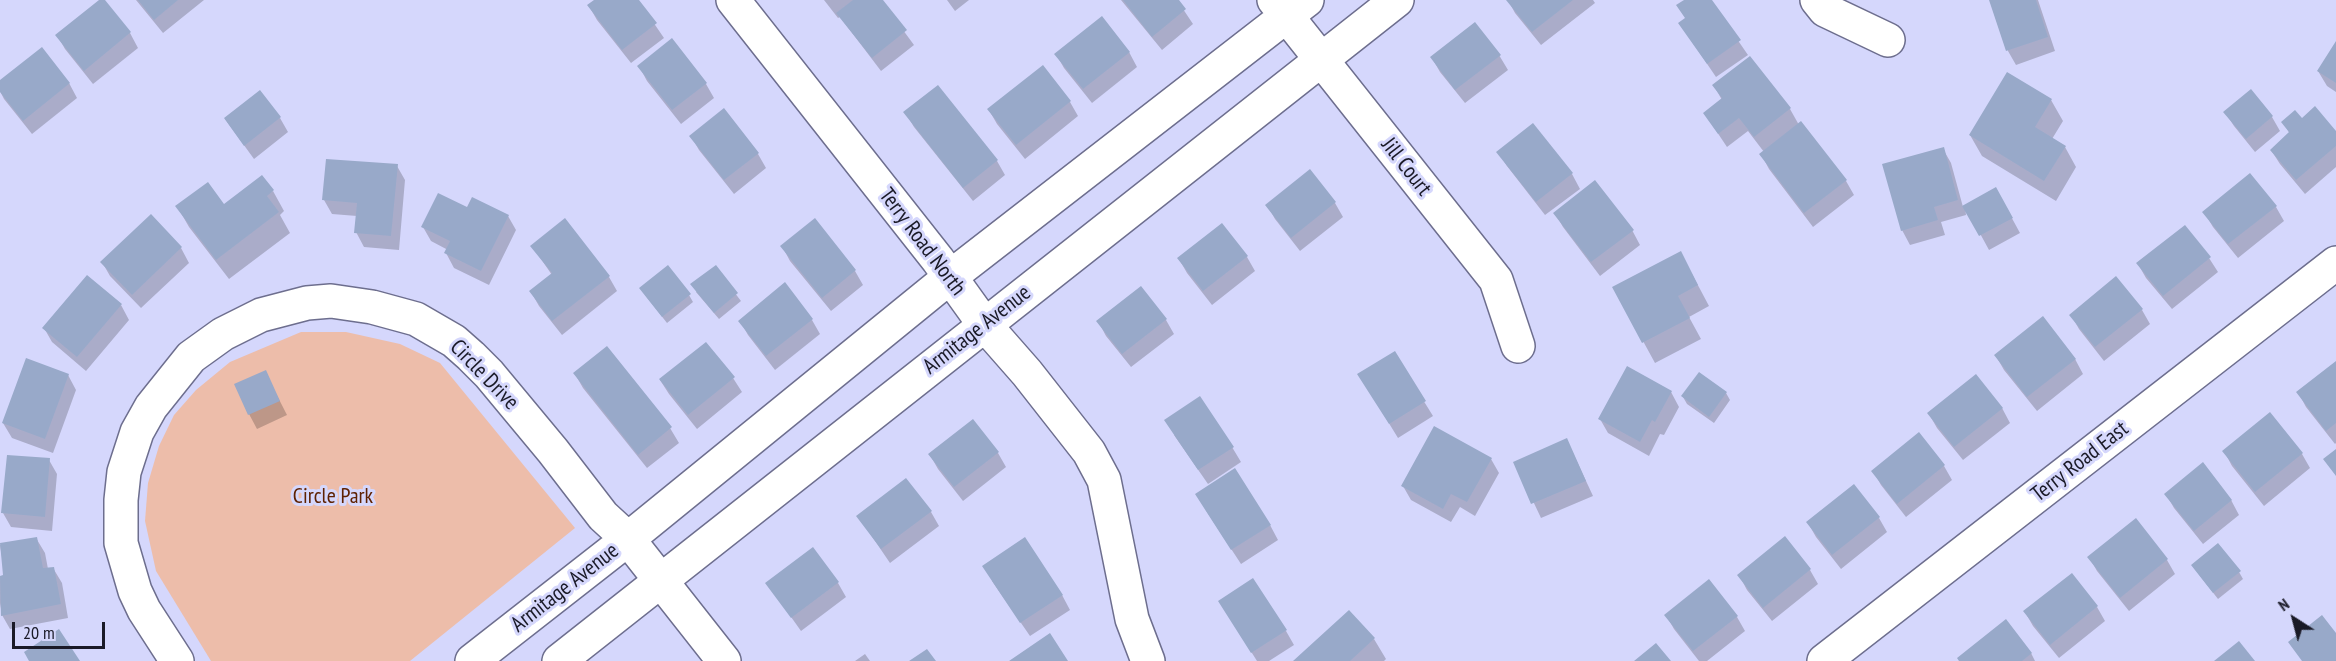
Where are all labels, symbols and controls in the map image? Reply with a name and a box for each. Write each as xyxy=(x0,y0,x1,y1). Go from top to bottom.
street label: Jill Court xyxy=(1375,133,1437,201)
street label: Terry Road North xyxy=(873,183,971,301)
street label: Armitage Avenue xyxy=(918,280,1036,380)
street label: Circle Drive xyxy=(444,334,524,416)
street label: Terry Road East xyxy=(2026,416,2134,508)
park label: Circle Park xyxy=(293,484,373,510)
street label: Armitage Avenue xyxy=(506,538,624,638)
north arrow xyxy=(2264,589,2324,649)
text: N xyxy=(2274,594,2293,615)
scale bar xyxy=(15,610,108,648)
text: 20 m xyxy=(23,621,55,644)

